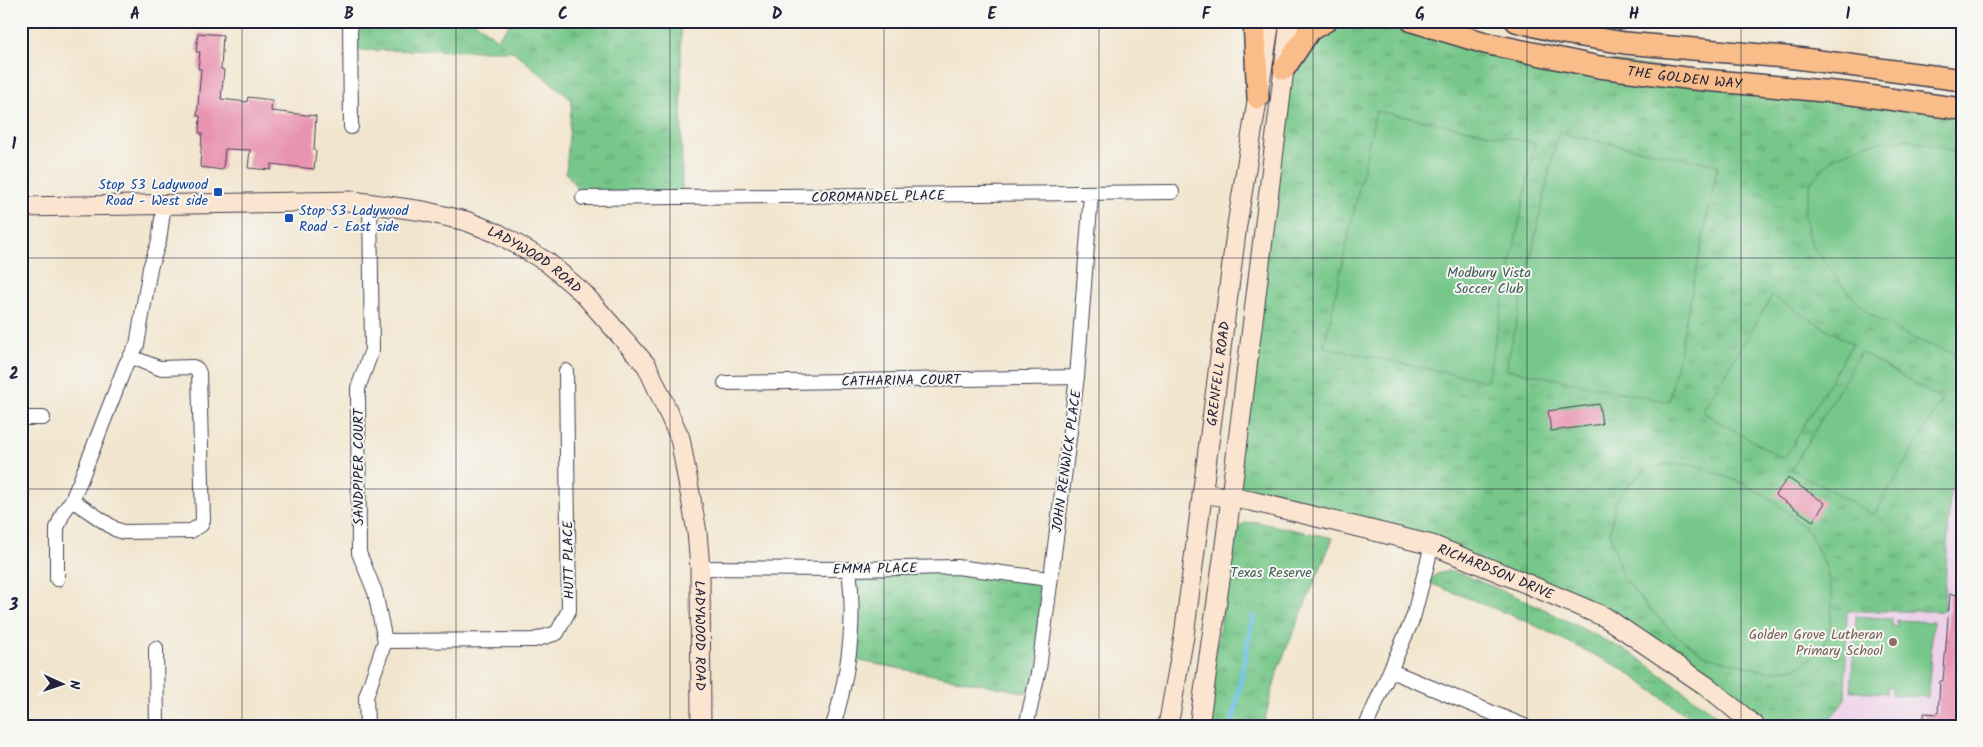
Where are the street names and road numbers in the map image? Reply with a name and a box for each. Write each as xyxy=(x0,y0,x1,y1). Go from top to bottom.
street label: THE GOLDEN WAY xyxy=(1626,61,1744,95)
street label: COROMANDEL PLACE xyxy=(811,185,946,209)
street label: LADYWOOD ROAD xyxy=(484,220,586,299)
street label: GRENFELL ROAD xyxy=(1201,320,1236,427)
street label: CATHARINA COURT xyxy=(841,369,962,393)
street label: JOHN RENWICK PLACE xyxy=(1046,388,1088,534)
street label: SANDPIPER COURT xyxy=(348,407,370,525)
street label: HUTT PLACE xyxy=(557,520,581,600)
street label: RICHARDSON DRIVE xyxy=(1434,538,1558,606)
street label: EMMA PLACE xyxy=(832,557,918,581)
street label: LADYWOOD ROAD xyxy=(688,580,711,691)

